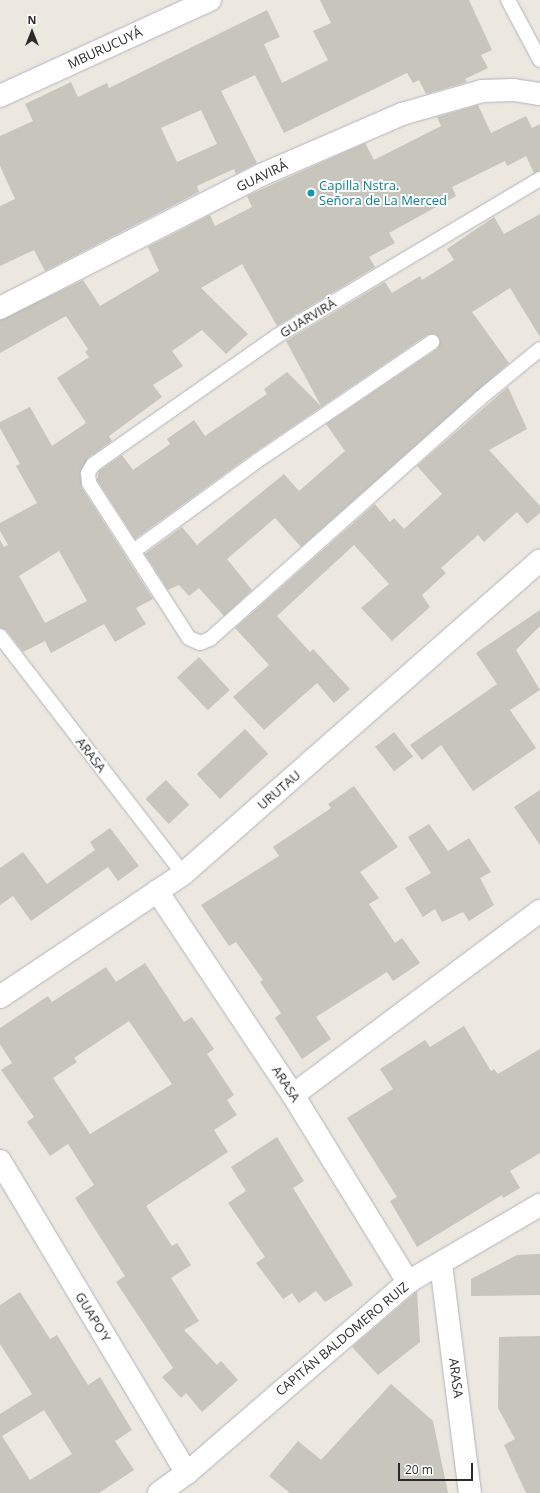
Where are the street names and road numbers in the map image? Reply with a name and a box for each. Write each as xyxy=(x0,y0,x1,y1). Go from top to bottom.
street label: MBURUCUYÁ xyxy=(65,24,145,72)
street label: GUAVIRÁ xyxy=(234,157,290,195)
street label: GUARVIRÁ xyxy=(277,295,339,341)
street label: ARASA xyxy=(73,735,109,775)
street label: URUTAU xyxy=(254,767,304,813)
street label: ARASA xyxy=(269,1063,303,1105)
street label: CAPITÁN BALDOMERO RUIZ xyxy=(273,1279,411,1399)
street label: GUAPO'Y xyxy=(72,1289,114,1345)
street label: ARASA xyxy=(446,1357,466,1399)

